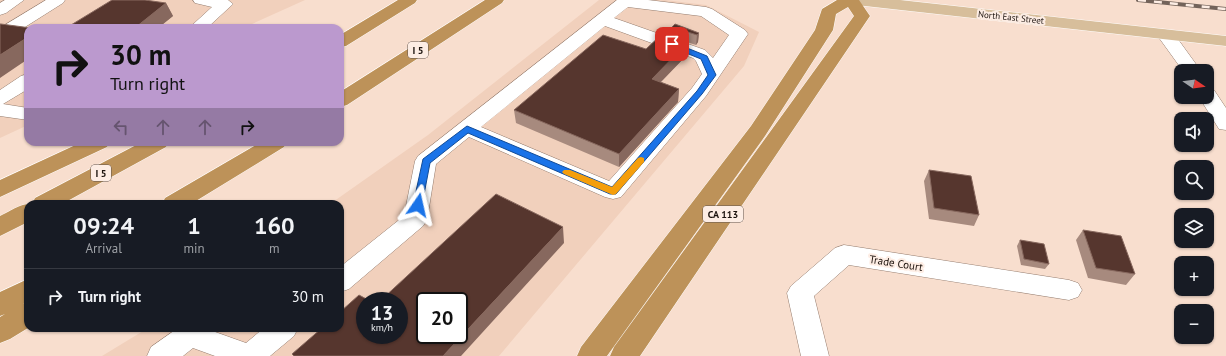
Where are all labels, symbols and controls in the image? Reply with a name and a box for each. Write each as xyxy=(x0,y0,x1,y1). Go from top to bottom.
street label: North East Street xyxy=(978,8,1044,26)
pin xyxy=(655,27,689,61)
icon: arrive xyxy=(661,33,683,55)
text: 30 m xyxy=(110,36,171,73)
icon: right xyxy=(44,40,96,92)
road number: I 5 xyxy=(408,42,428,58)
north arrow xyxy=(1174,64,1214,104)
map controls xyxy=(1174,64,1214,344)
text: Turn right xyxy=(110,72,185,95)
button: sound xyxy=(1174,112,1214,152)
icon: left xyxy=(110,116,132,138)
icon: ahead xyxy=(152,116,174,138)
icon: ahead xyxy=(194,116,216,138)
icon: right xyxy=(236,116,258,138)
button: search xyxy=(1174,160,1214,200)
road number: I 5 xyxy=(91,165,111,181)
position arrow xyxy=(397,184,439,226)
road number: CA 113 xyxy=(703,206,743,222)
button: layers xyxy=(1174,208,1214,248)
text: 09:24 xyxy=(73,210,134,241)
text: 1 xyxy=(187,210,201,241)
text: 160 xyxy=(254,210,295,241)
text: Arrival xyxy=(86,240,122,257)
text: min xyxy=(183,240,205,257)
text: m xyxy=(269,240,280,257)
street label: Trade Court xyxy=(868,252,924,274)
button: + xyxy=(1174,256,1214,296)
icon: right xyxy=(44,286,66,308)
text: Turn right xyxy=(78,287,141,306)
text: 30 m xyxy=(291,287,324,306)
speed limit sign: 20 xyxy=(416,292,468,344)
text: 13 xyxy=(371,300,393,326)
button: − xyxy=(1174,304,1214,344)
text: km/h xyxy=(371,321,393,334)

